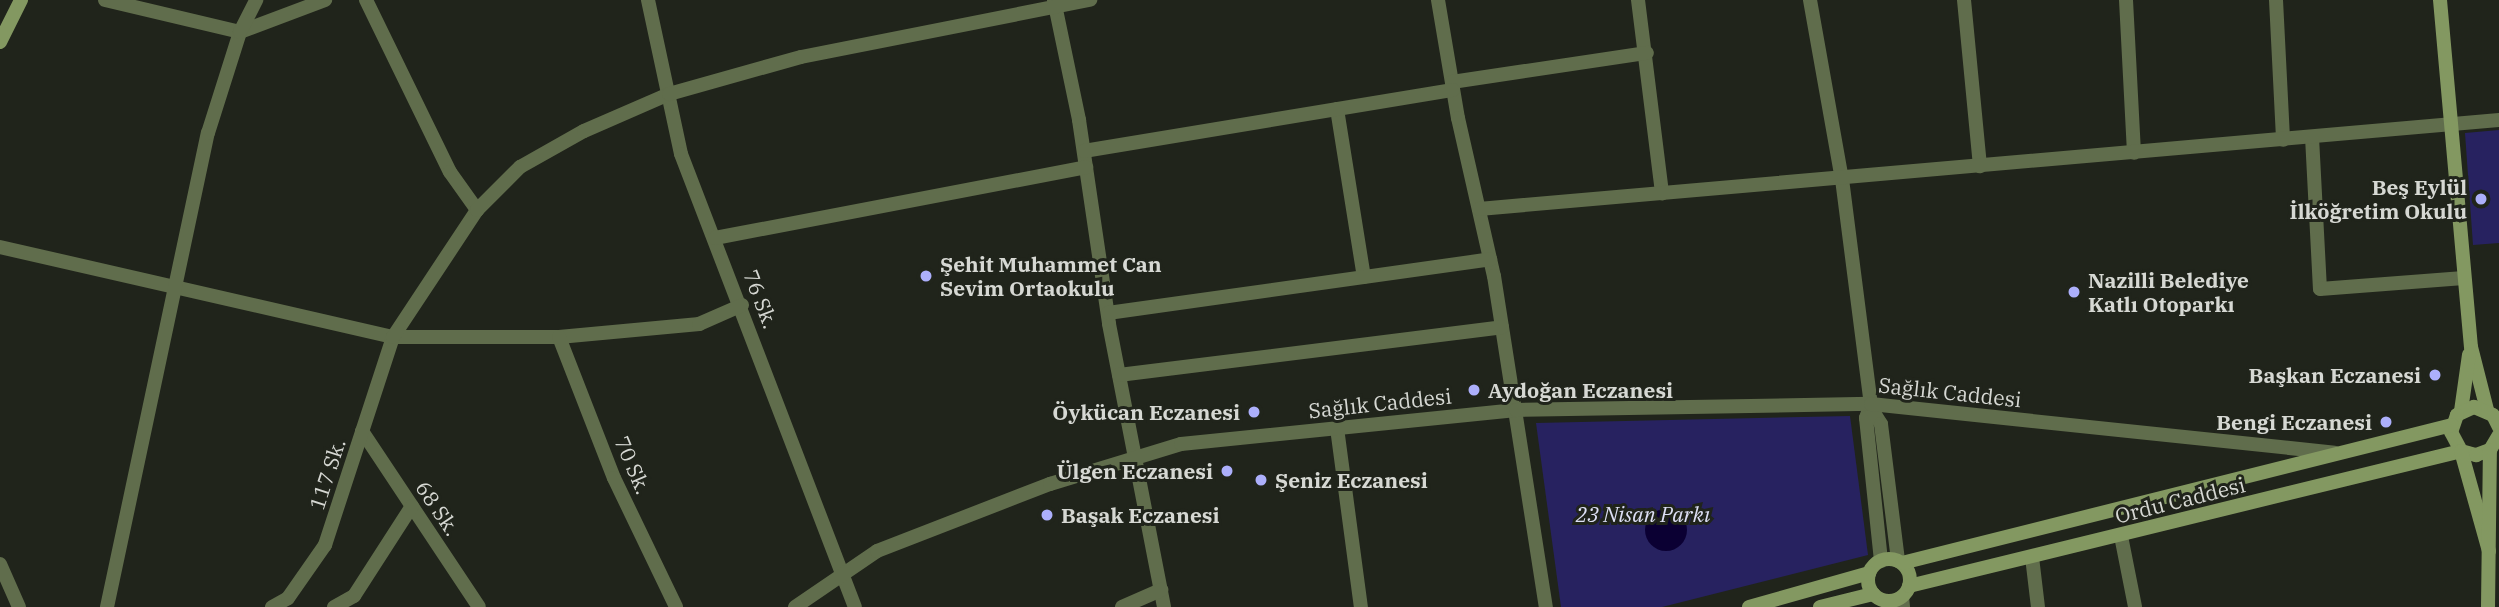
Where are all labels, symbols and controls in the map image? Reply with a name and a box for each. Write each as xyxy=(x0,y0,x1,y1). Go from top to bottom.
place label: Beş Eylül İlköğretim Okulu xyxy=(2290,174,2467,224)
marker: Beş Eylül İlköğretim Okulu xyxy=(2473,191,2489,207)
place label: Şehit Muhammet Can Sevim Ortaokulu xyxy=(940,251,1162,301)
street label: 76 Sk. xyxy=(738,266,784,332)
place label: Nazilli Belediye Katlı Otoparkı xyxy=(2088,267,2249,317)
marker: Şehit Muhammet Can Sevim Ortaokulu xyxy=(918,268,934,284)
marker: Nazilli Belediye Katlı Otoparkı xyxy=(2066,284,2082,300)
place label: Başkan Eczanesi xyxy=(2249,362,2421,388)
marker: Başkan Eczanesi xyxy=(2427,367,2443,383)
street label: Sağlık Caddesi xyxy=(1877,372,2023,412)
place label: Aydoğan Eczanesi xyxy=(1488,377,1673,403)
marker: Aydoğan Eczanesi xyxy=(1466,382,1482,398)
street label: Sağlık Caddesi xyxy=(1307,383,1453,423)
place label: Öykücan Eczanesi xyxy=(1052,399,1240,425)
marker: Öykücan Eczanesi xyxy=(1246,404,1262,420)
place label: Bengi Eczanesi xyxy=(2216,409,2372,435)
marker: Bengi Eczanesi xyxy=(2378,414,2394,430)
street label: 70 Sk. xyxy=(610,432,656,498)
street label: 117 Sk. xyxy=(304,435,350,513)
place label: Ülgen Eczanesi xyxy=(1056,458,1213,484)
marker: Ülgen Eczanesi xyxy=(1219,463,1235,479)
place label: Şeniz Eczanesi xyxy=(1275,467,1428,493)
marker: Şeniz Eczanesi xyxy=(1253,472,1269,488)
street label: Ordu Caddesi xyxy=(2112,472,2248,528)
street label: 68 Sk. xyxy=(411,476,465,540)
park label: 23 Nisan Parkı xyxy=(1576,501,1710,527)
place label: Başak Eczanesi xyxy=(1061,502,1219,528)
marker: Başak Eczanesi xyxy=(1039,507,1055,523)

